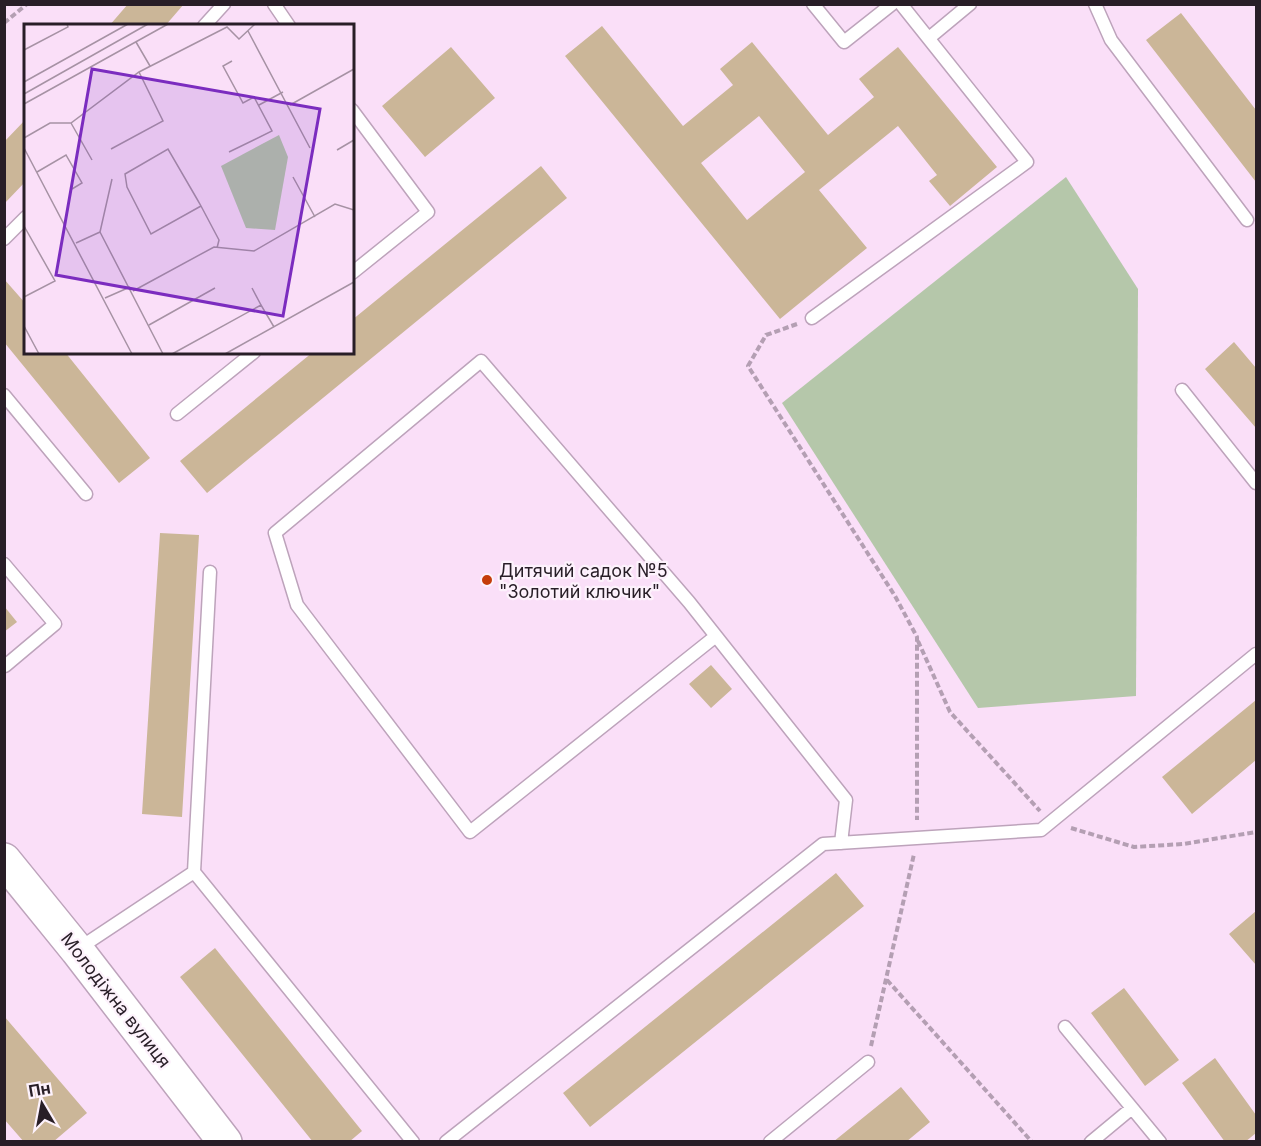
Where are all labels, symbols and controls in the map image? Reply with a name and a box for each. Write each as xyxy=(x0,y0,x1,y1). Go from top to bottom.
inset map xyxy=(24,24,354,354)
place label: Дитячий садок №5 "Золотий ключик" xyxy=(499,560,668,602)
marker: Дитячий садок №5 "Золотий ключик" xyxy=(480,573,494,587)
street label: Молодіжна вулиця xyxy=(57,928,175,1072)
north arrow xyxy=(12,1074,72,1134)
text: Пн xyxy=(27,1077,52,1101)

